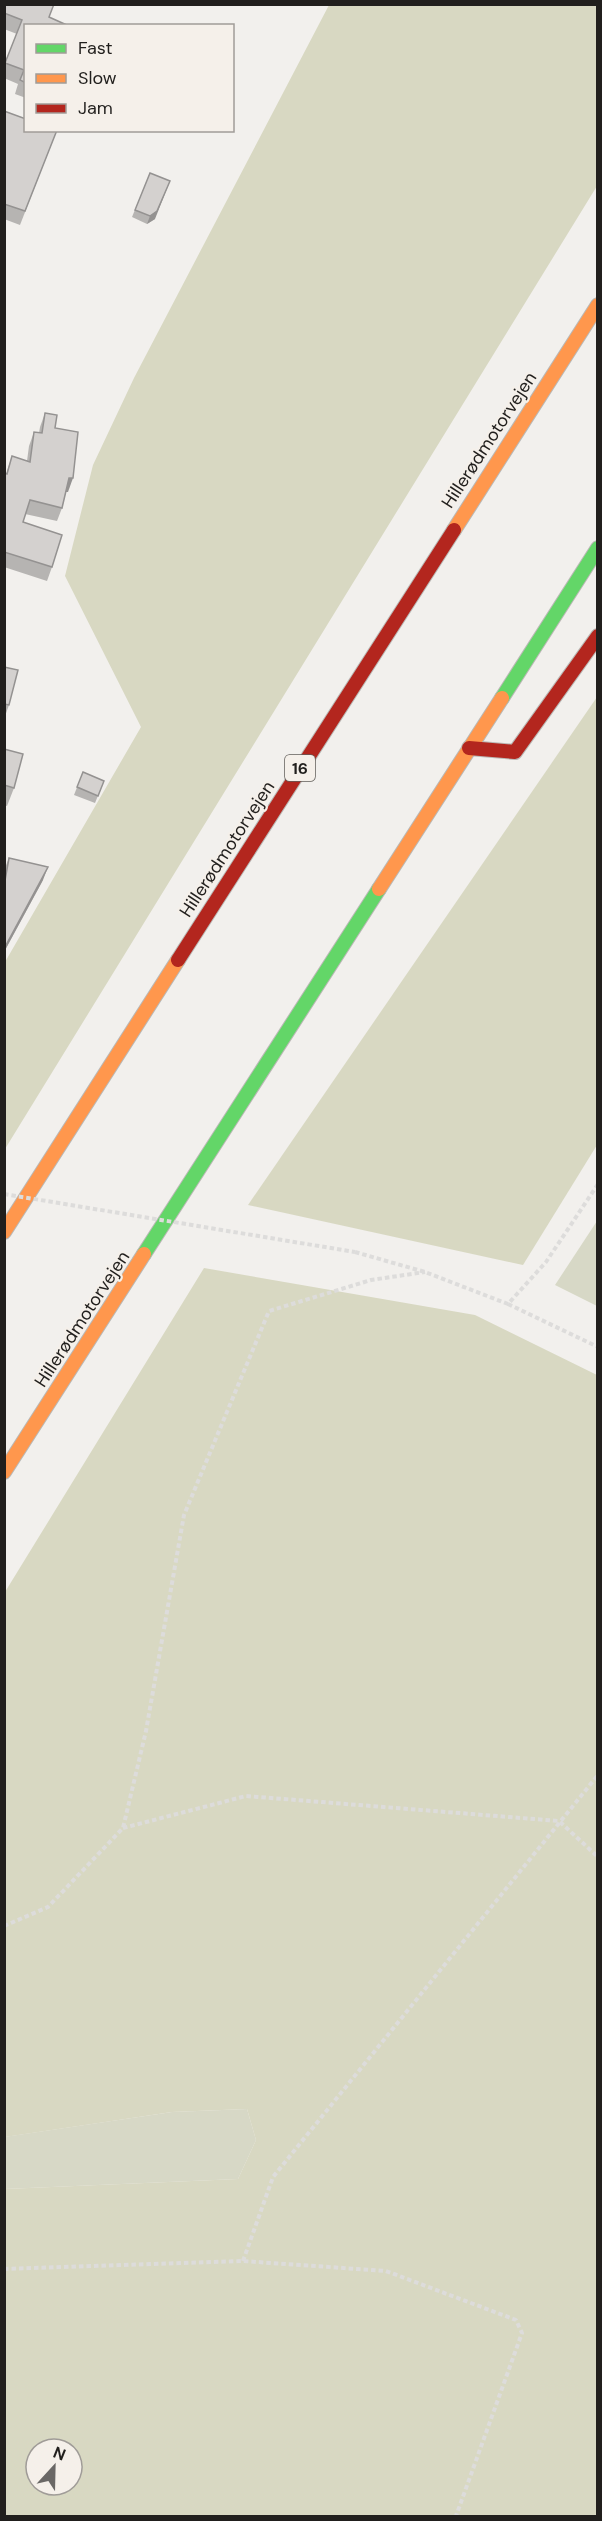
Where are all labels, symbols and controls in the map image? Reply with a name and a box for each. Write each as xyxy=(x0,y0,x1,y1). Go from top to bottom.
legend xyxy=(24,24,234,132)
text: Fast xyxy=(78,36,113,60)
text: Slow xyxy=(78,66,117,90)
text: Jam xyxy=(78,96,113,120)
street label: Hillerødmotorvejen xyxy=(436,367,542,513)
road number: 16 xyxy=(285,755,315,781)
street label: Hillerødmotorvejen xyxy=(174,776,280,922)
street label: Hillerødmotorvejen xyxy=(29,1246,135,1392)
north arrow xyxy=(24,2437,84,2497)
text: N xyxy=(50,2442,69,2465)

